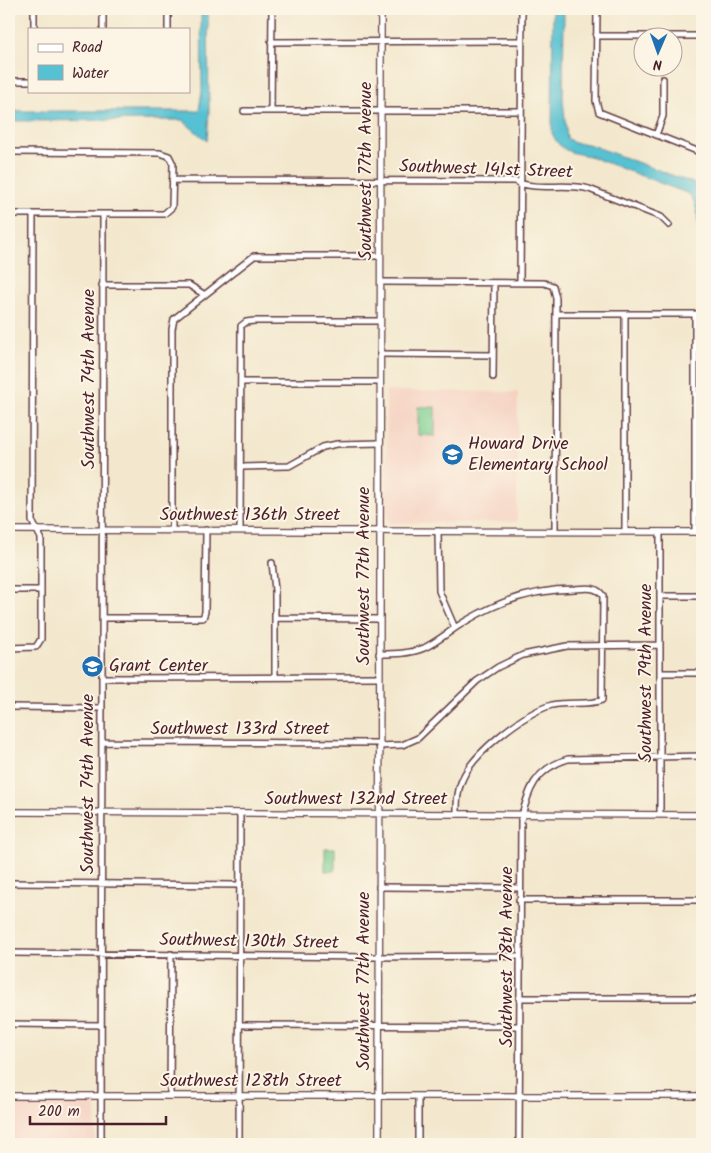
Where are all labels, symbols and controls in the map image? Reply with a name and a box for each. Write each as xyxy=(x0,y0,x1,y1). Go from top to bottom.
legend xyxy=(28,28,190,92)
north arrow xyxy=(634,28,684,78)
text: Road xyxy=(72,36,103,60)
text: N xyxy=(653,53,662,75)
text: Water xyxy=(72,62,109,86)
street label: Southwest 77th Avenue xyxy=(352,82,381,260)
street label: Southwest 141st Street xyxy=(399,152,574,188)
street label: Southwest 74th Avenue xyxy=(75,289,104,469)
place label: Howard Drive Elementary School xyxy=(468,430,609,480)
school or university icon: Howard Drive Elementary School xyxy=(440,442,464,466)
street label: Southwest 77th Avenue xyxy=(350,487,379,665)
street label: Southwest 136th Street xyxy=(160,501,341,530)
street label: Southwest 79th Avenue xyxy=(632,584,661,762)
place label: Grant Center xyxy=(109,652,209,681)
school or university icon: Grant Center xyxy=(81,654,105,678)
street label: Southwest 74th Avenue xyxy=(74,694,103,874)
street label: Southwest 133rd Street xyxy=(150,715,331,744)
street label: Southwest 132nd Street xyxy=(265,785,448,814)
street label: Southwest 78th Avenue xyxy=(493,866,522,1048)
street label: Southwest 77th Avenue xyxy=(350,892,379,1070)
street label: Southwest 130th Street xyxy=(159,926,340,958)
street label: Southwest 128th Street xyxy=(160,1067,343,1096)
scale bar xyxy=(30,1093,166,1125)
text: 200 m xyxy=(38,1100,80,1124)

